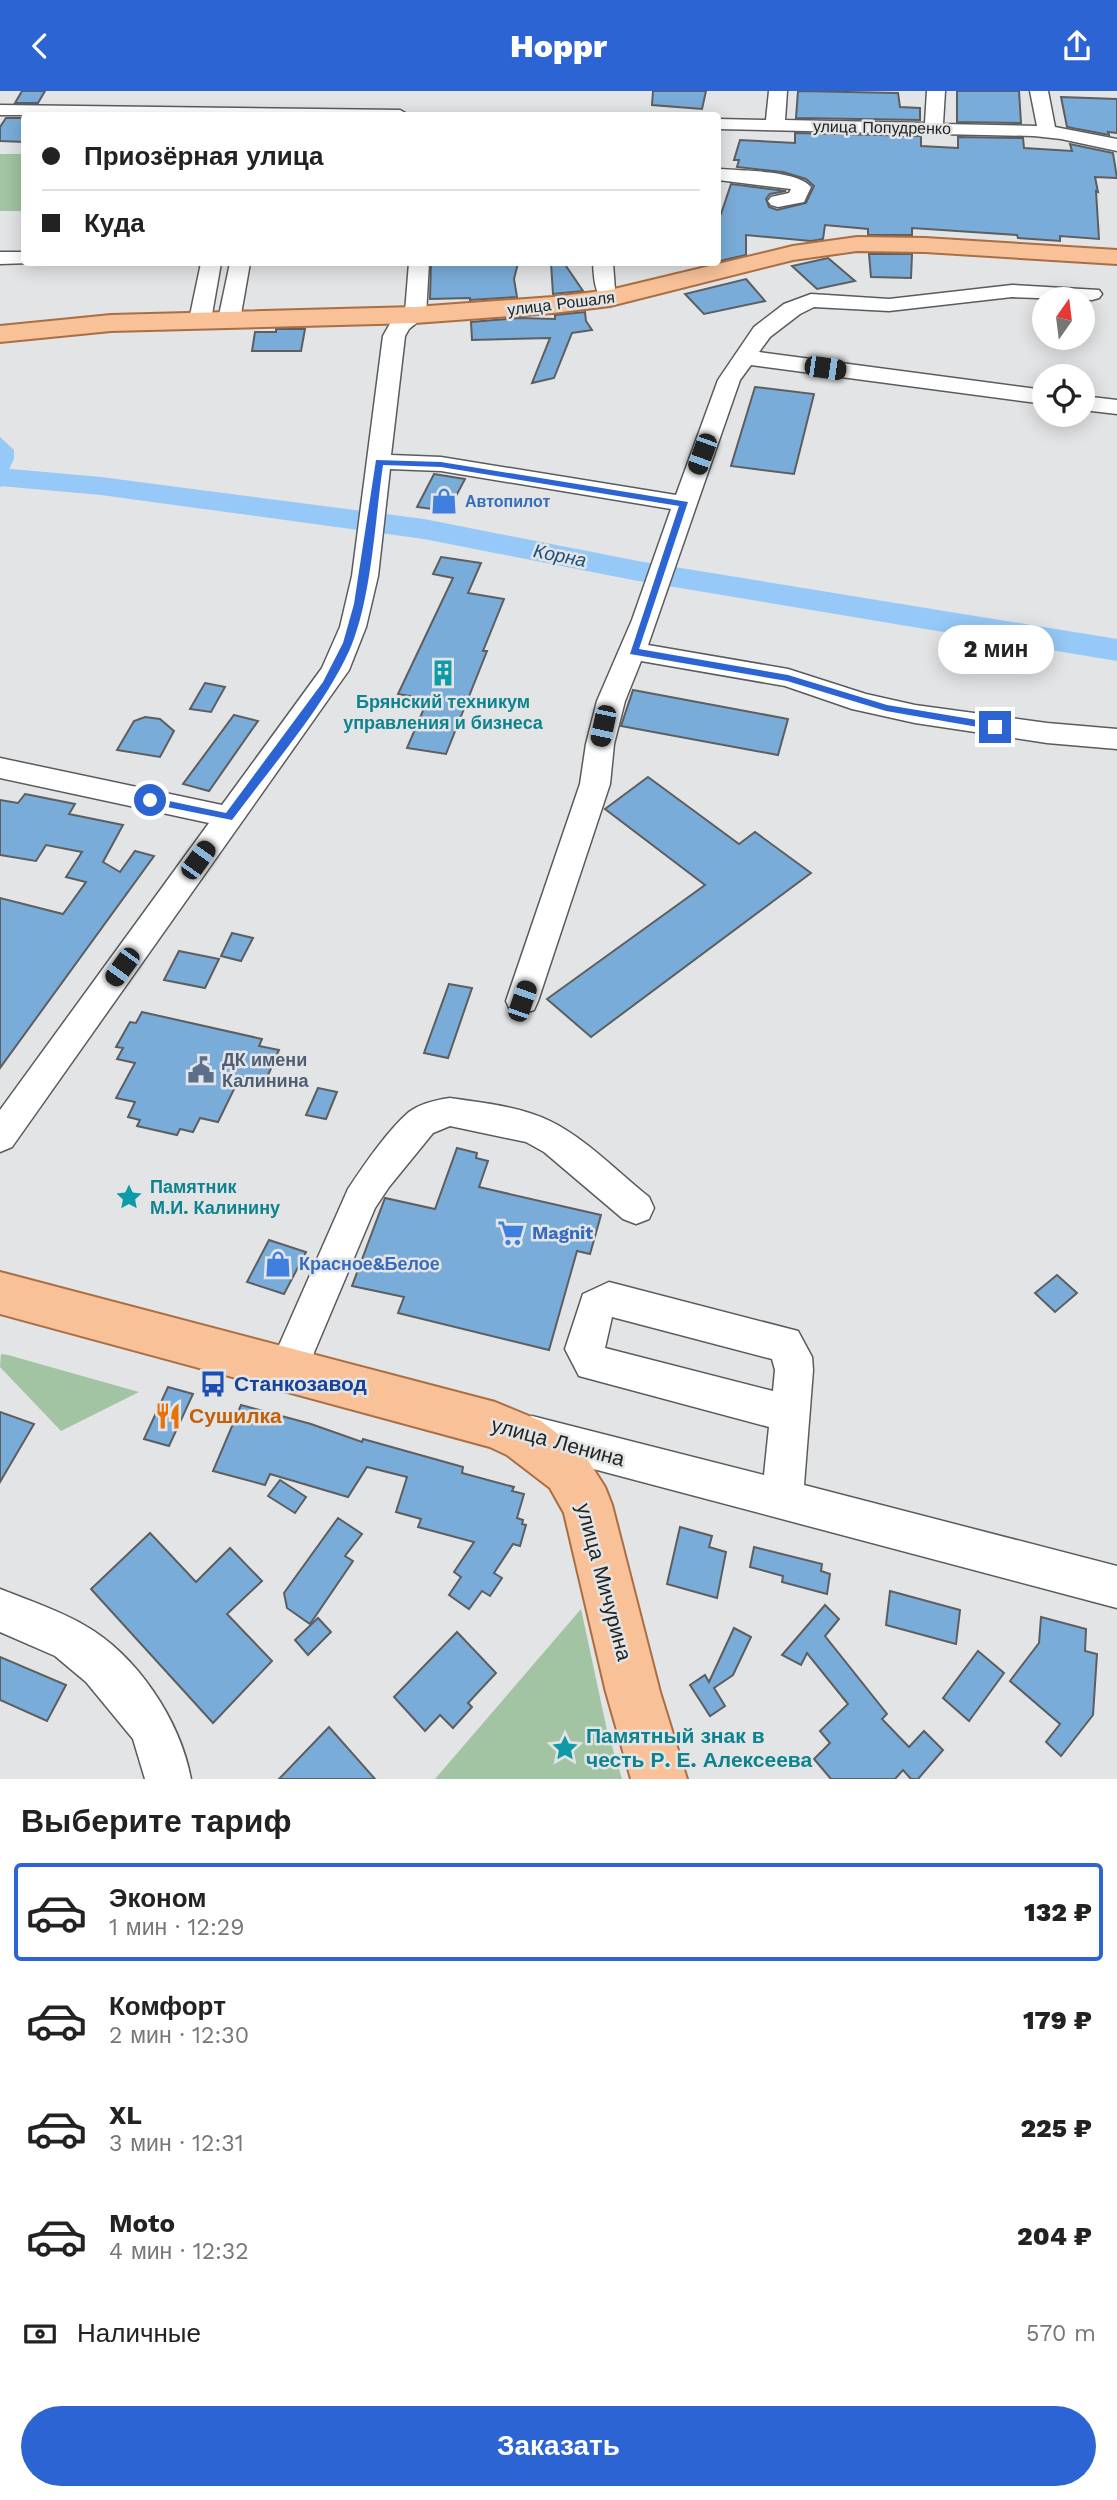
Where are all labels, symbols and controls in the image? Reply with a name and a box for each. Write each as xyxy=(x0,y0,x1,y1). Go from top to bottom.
icon: back xyxy=(21,27,59,65)
text: Hoppr xyxy=(510,27,607,65)
icon: share xyxy=(1058,27,1096,65)
street label: улица Попудренко xyxy=(813,117,951,138)
text: Приозёрная улица xyxy=(84,141,324,171)
text: Куда xyxy=(84,208,145,238)
street label: улица Рошаля xyxy=(506,287,616,320)
north arrow xyxy=(1032,287,1096,350)
map controls xyxy=(1032,287,1095,427)
car xyxy=(803,355,848,381)
button: locate xyxy=(1032,364,1095,427)
car xyxy=(685,431,720,477)
shop icon: Автопилот xyxy=(429,486,459,516)
place label: Автопилот xyxy=(465,492,550,511)
water label: Корна xyxy=(532,539,588,572)
callout: 2 мин xyxy=(937,625,1053,675)
text: 2 мин xyxy=(963,636,1029,663)
building icon: Брянский техникум управления и бизнеса xyxy=(428,658,458,688)
place label: Брянский техникум управления и бизнеса xyxy=(343,691,544,733)
car xyxy=(589,703,618,749)
route end xyxy=(979,711,1011,743)
route start xyxy=(134,784,166,816)
car xyxy=(178,837,219,883)
car xyxy=(102,944,143,990)
car xyxy=(506,978,539,1024)
place label: ДК имени Калинина xyxy=(222,1049,310,1091)
public building icon: ДК имени Калинина xyxy=(186,1055,216,1085)
place label: Памятник М.И. Калинину xyxy=(150,1176,280,1218)
place icon: Памятник М.И. Калинину xyxy=(114,1182,144,1212)
supermarket icon: Magnit xyxy=(496,1218,526,1248)
place label: Magnit xyxy=(532,1222,593,1243)
shop icon: Красное&Белое xyxy=(263,1249,293,1279)
place label: Красное&Белое xyxy=(299,1253,440,1274)
bus stop icon: Станкозавод xyxy=(198,1369,228,1399)
place label: Станкозавод xyxy=(234,1371,367,1396)
restaurant icon: Сушилка xyxy=(153,1401,183,1431)
place label: Сушилка xyxy=(189,1403,282,1428)
street label: улица Ленина xyxy=(489,1412,628,1471)
street label: улица Мичурина xyxy=(571,1500,638,1664)
place label: Памятный знак в честь Р. Е. Алексеева xyxy=(586,1723,812,1772)
place icon: Памятный знак в честь Р. Е. Алексеева xyxy=(550,1733,580,1763)
text: Выберите тариф xyxy=(21,1802,292,1840)
icon: car xyxy=(25,1881,88,1944)
text: Эконом xyxy=(109,1883,207,1913)
text: 132 ₽ xyxy=(1024,1897,1092,1927)
text: 1 мин · 12:29 xyxy=(109,1914,244,1941)
icon: car xyxy=(25,1989,88,2052)
text: Комфорт xyxy=(109,1991,226,2021)
text: 179 ₽ xyxy=(1023,2005,1092,2035)
text: 2 мин · 12:30 xyxy=(109,2022,249,2049)
icon: car xyxy=(25,2097,88,2160)
text: XL xyxy=(109,2100,142,2130)
text: 225 ₽ xyxy=(1020,2113,1092,2143)
text: 3 мин · 12:31 xyxy=(109,2130,244,2157)
icon: car xyxy=(25,2205,88,2268)
text: Moto xyxy=(109,2208,175,2238)
text: 204 ₽ xyxy=(1017,2221,1092,2251)
text: 4 мин · 12:32 xyxy=(109,2238,249,2265)
icon: cash xyxy=(21,2315,59,2353)
text: Наличные xyxy=(77,2318,201,2348)
text: 570 m xyxy=(1026,2320,1096,2347)
button: Заказать xyxy=(21,2406,1096,2486)

